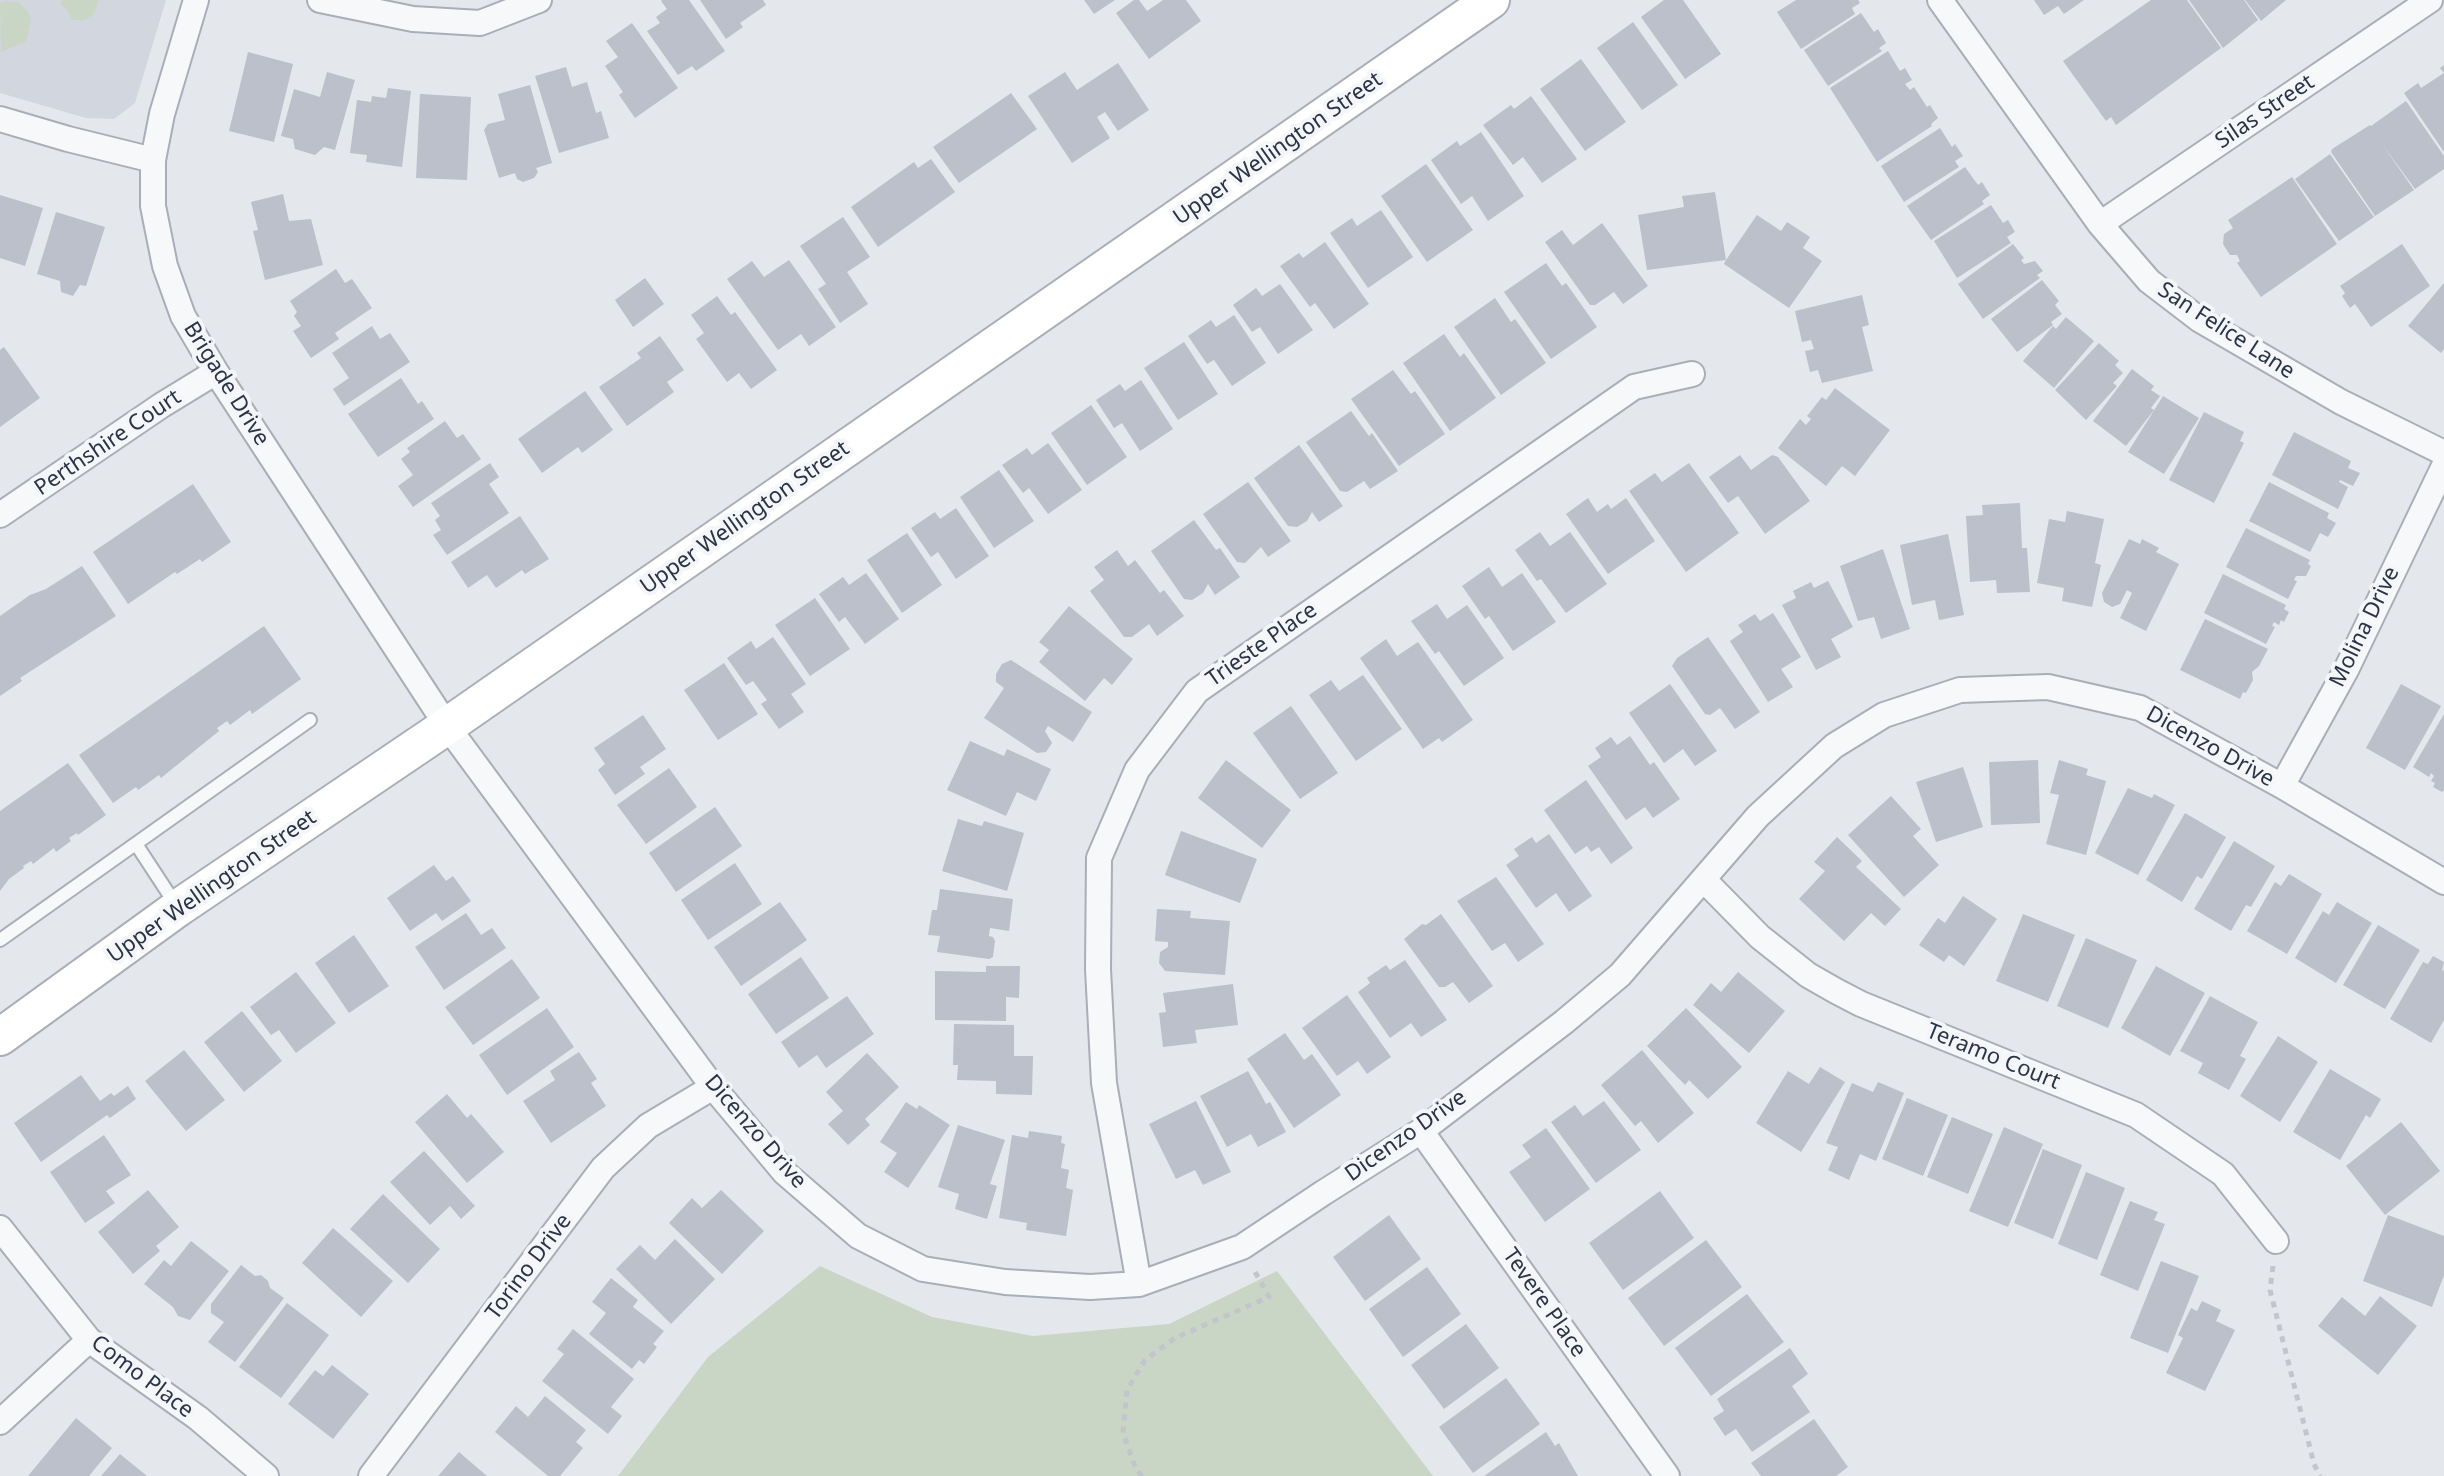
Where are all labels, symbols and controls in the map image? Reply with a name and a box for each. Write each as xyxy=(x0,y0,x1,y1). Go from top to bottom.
street label: Upper Wellington Street xyxy=(1168,67,1388,231)
street label: Silas Street xyxy=(2211,69,2319,155)
street label: San Felice Lane xyxy=(2153,277,2299,385)
street label: Brigade Drive xyxy=(177,317,275,451)
street label: Perthshire Court xyxy=(30,384,186,502)
street label: Upper Wellington Street xyxy=(635,436,855,600)
street label: Molina Drive xyxy=(2324,562,2406,692)
street label: Trieste Place xyxy=(1202,597,1322,693)
street label: Dicenzo Drive xyxy=(2141,701,2279,793)
street label: Upper Wellington Street xyxy=(102,805,322,969)
street label: Teramo Court xyxy=(1922,1018,2064,1096)
street label: Dicenzo Drive xyxy=(698,1070,812,1194)
street label: Dicenzo Drive xyxy=(1340,1084,1472,1188)
street label: Torino Drive xyxy=(481,1209,577,1325)
street label: Tevere Place xyxy=(1497,1243,1591,1363)
street label: Como Place xyxy=(86,1330,198,1424)

